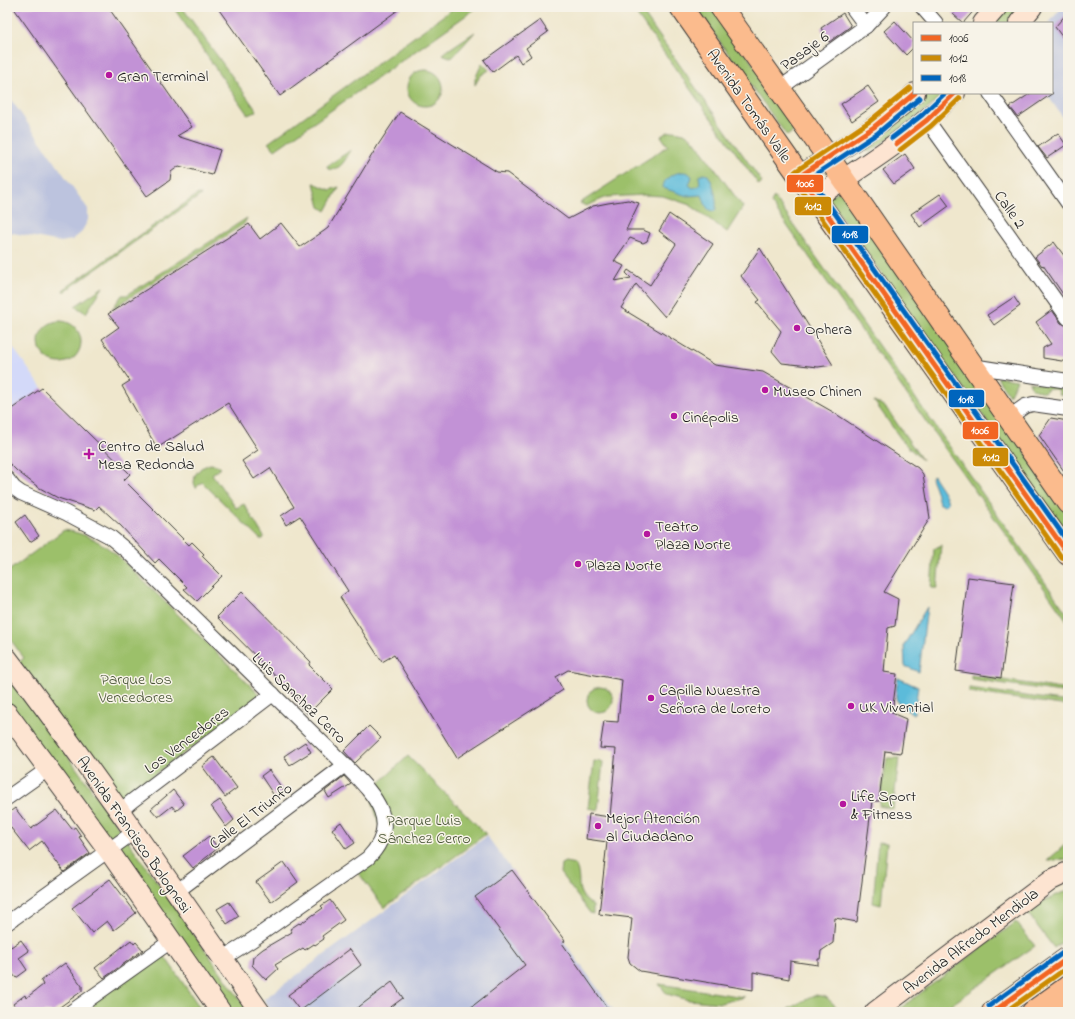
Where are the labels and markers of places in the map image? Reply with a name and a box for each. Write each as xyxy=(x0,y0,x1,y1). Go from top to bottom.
place label: Gran Terminal xyxy=(117,65,209,89)
marker: Gran Terminal xyxy=(104,70,114,80)
place label: Ophera xyxy=(805,318,852,342)
marker: Ophera xyxy=(792,323,802,333)
place label: Museo Chinen xyxy=(773,380,862,404)
marker: Museo Chinen xyxy=(760,385,770,395)
place label: Cinépolis xyxy=(682,406,739,430)
marker: Cinépolis xyxy=(669,411,679,421)
place label: Centro de Salud Mesa Redonda xyxy=(98,435,204,477)
marker: Centro de Salud Mesa Redonda xyxy=(83,448,95,460)
place label: Teatro Plaza Norte xyxy=(655,515,731,557)
marker: Teatro Plaza Norte xyxy=(642,529,652,539)
place label: Plaza Norte xyxy=(586,554,662,578)
marker: Plaza Norte xyxy=(573,559,583,569)
place label: Capilla Nuestra Señora de Loreto xyxy=(659,679,770,721)
marker: Capilla Nuestra Señora de Loreto xyxy=(646,693,656,703)
place label: UK Vivential xyxy=(859,696,934,720)
marker: UK Vivential xyxy=(846,701,856,711)
place label: Life Sport & Fitness xyxy=(851,785,917,827)
marker: Life Sport & Fitness xyxy=(838,799,848,809)
place label: Mejor Atención al Ciudadano xyxy=(606,807,700,849)
marker: Mejor Atención al Ciudadano xyxy=(593,821,603,831)

